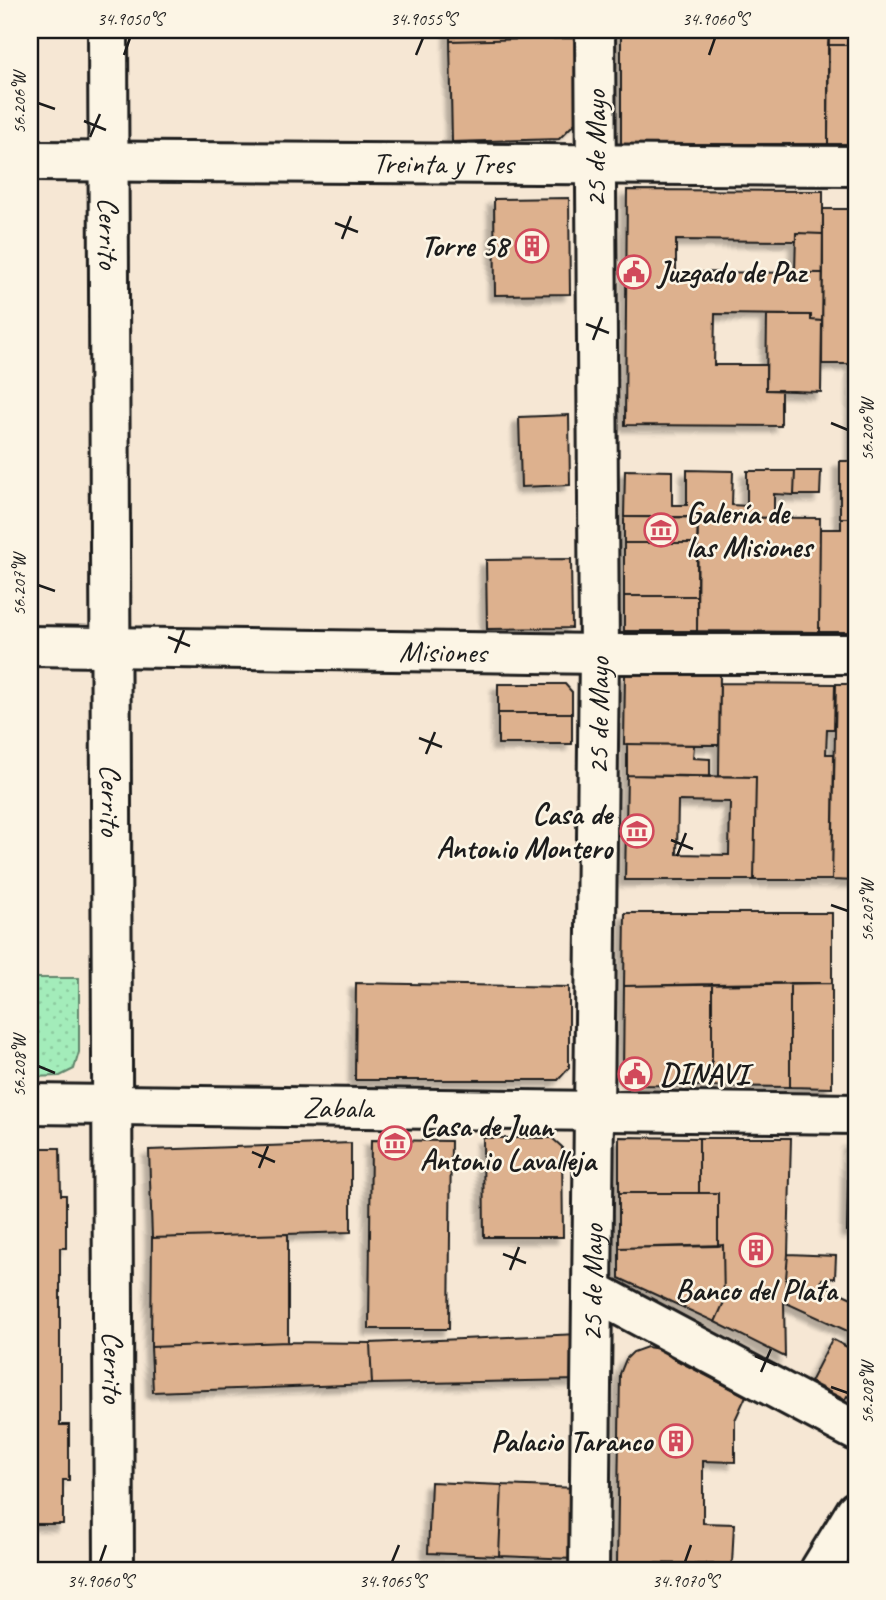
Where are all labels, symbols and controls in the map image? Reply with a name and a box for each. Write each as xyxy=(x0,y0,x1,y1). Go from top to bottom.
text: 34.9050°S xyxy=(97,8,166,30)
text: 34.9055°S xyxy=(390,8,459,30)
text: 34.9060°S xyxy=(682,8,751,30)
text: 56.206°W xyxy=(8,69,30,134)
street label: 25 de Mayo xyxy=(576,89,614,208)
street label: Treinta y Tres xyxy=(372,144,516,183)
street label: Cerrito xyxy=(90,197,128,270)
place label: Torre 58 xyxy=(421,227,511,265)
building icon: Torre 58 xyxy=(513,227,551,265)
public building icon: Juzgado de Paz xyxy=(615,253,653,291)
place label: Juzgado de Paz xyxy=(656,253,809,291)
text: 56.206°W xyxy=(856,396,878,461)
place label: Galería de las Misiones xyxy=(686,494,815,566)
museum icon: Galería de las Misiones xyxy=(642,511,680,549)
text: 56.207°W xyxy=(8,551,30,616)
street label: Misiones xyxy=(399,632,490,671)
street label: 25 de Mayo xyxy=(579,656,618,775)
street label: Cerrito xyxy=(92,764,130,837)
place label: Casa de Antonio Montero xyxy=(437,795,614,867)
museum icon: Casa de Antonio Montero xyxy=(618,812,656,850)
text: 56.207°W xyxy=(856,877,878,942)
text: 56.208°W xyxy=(8,1032,30,1097)
public building icon: DINAVI xyxy=(616,1055,654,1093)
place label: DINAVI xyxy=(660,1055,754,1093)
street label: Zabala xyxy=(302,1088,376,1127)
place label: Casa de Juan Antonio Lavalleja xyxy=(420,1107,598,1179)
museum icon: Casa de Juan Antonio Lavalleja xyxy=(376,1124,414,1162)
street label: 25 de Mayo xyxy=(572,1223,612,1342)
building icon: Banco del Plata xyxy=(737,1231,775,1269)
place label: Banco del Plata xyxy=(675,1271,839,1309)
street label: Cerrito xyxy=(94,1331,132,1404)
text: 56.208°W xyxy=(856,1359,878,1424)
place label: Palacio Taranco xyxy=(491,1422,654,1460)
building icon: Palacio Taranco xyxy=(657,1422,695,1460)
text: 34.9060°S xyxy=(67,1570,136,1592)
text: 34.9065°S xyxy=(359,1570,428,1592)
text: 34.9070°S xyxy=(652,1570,721,1592)

